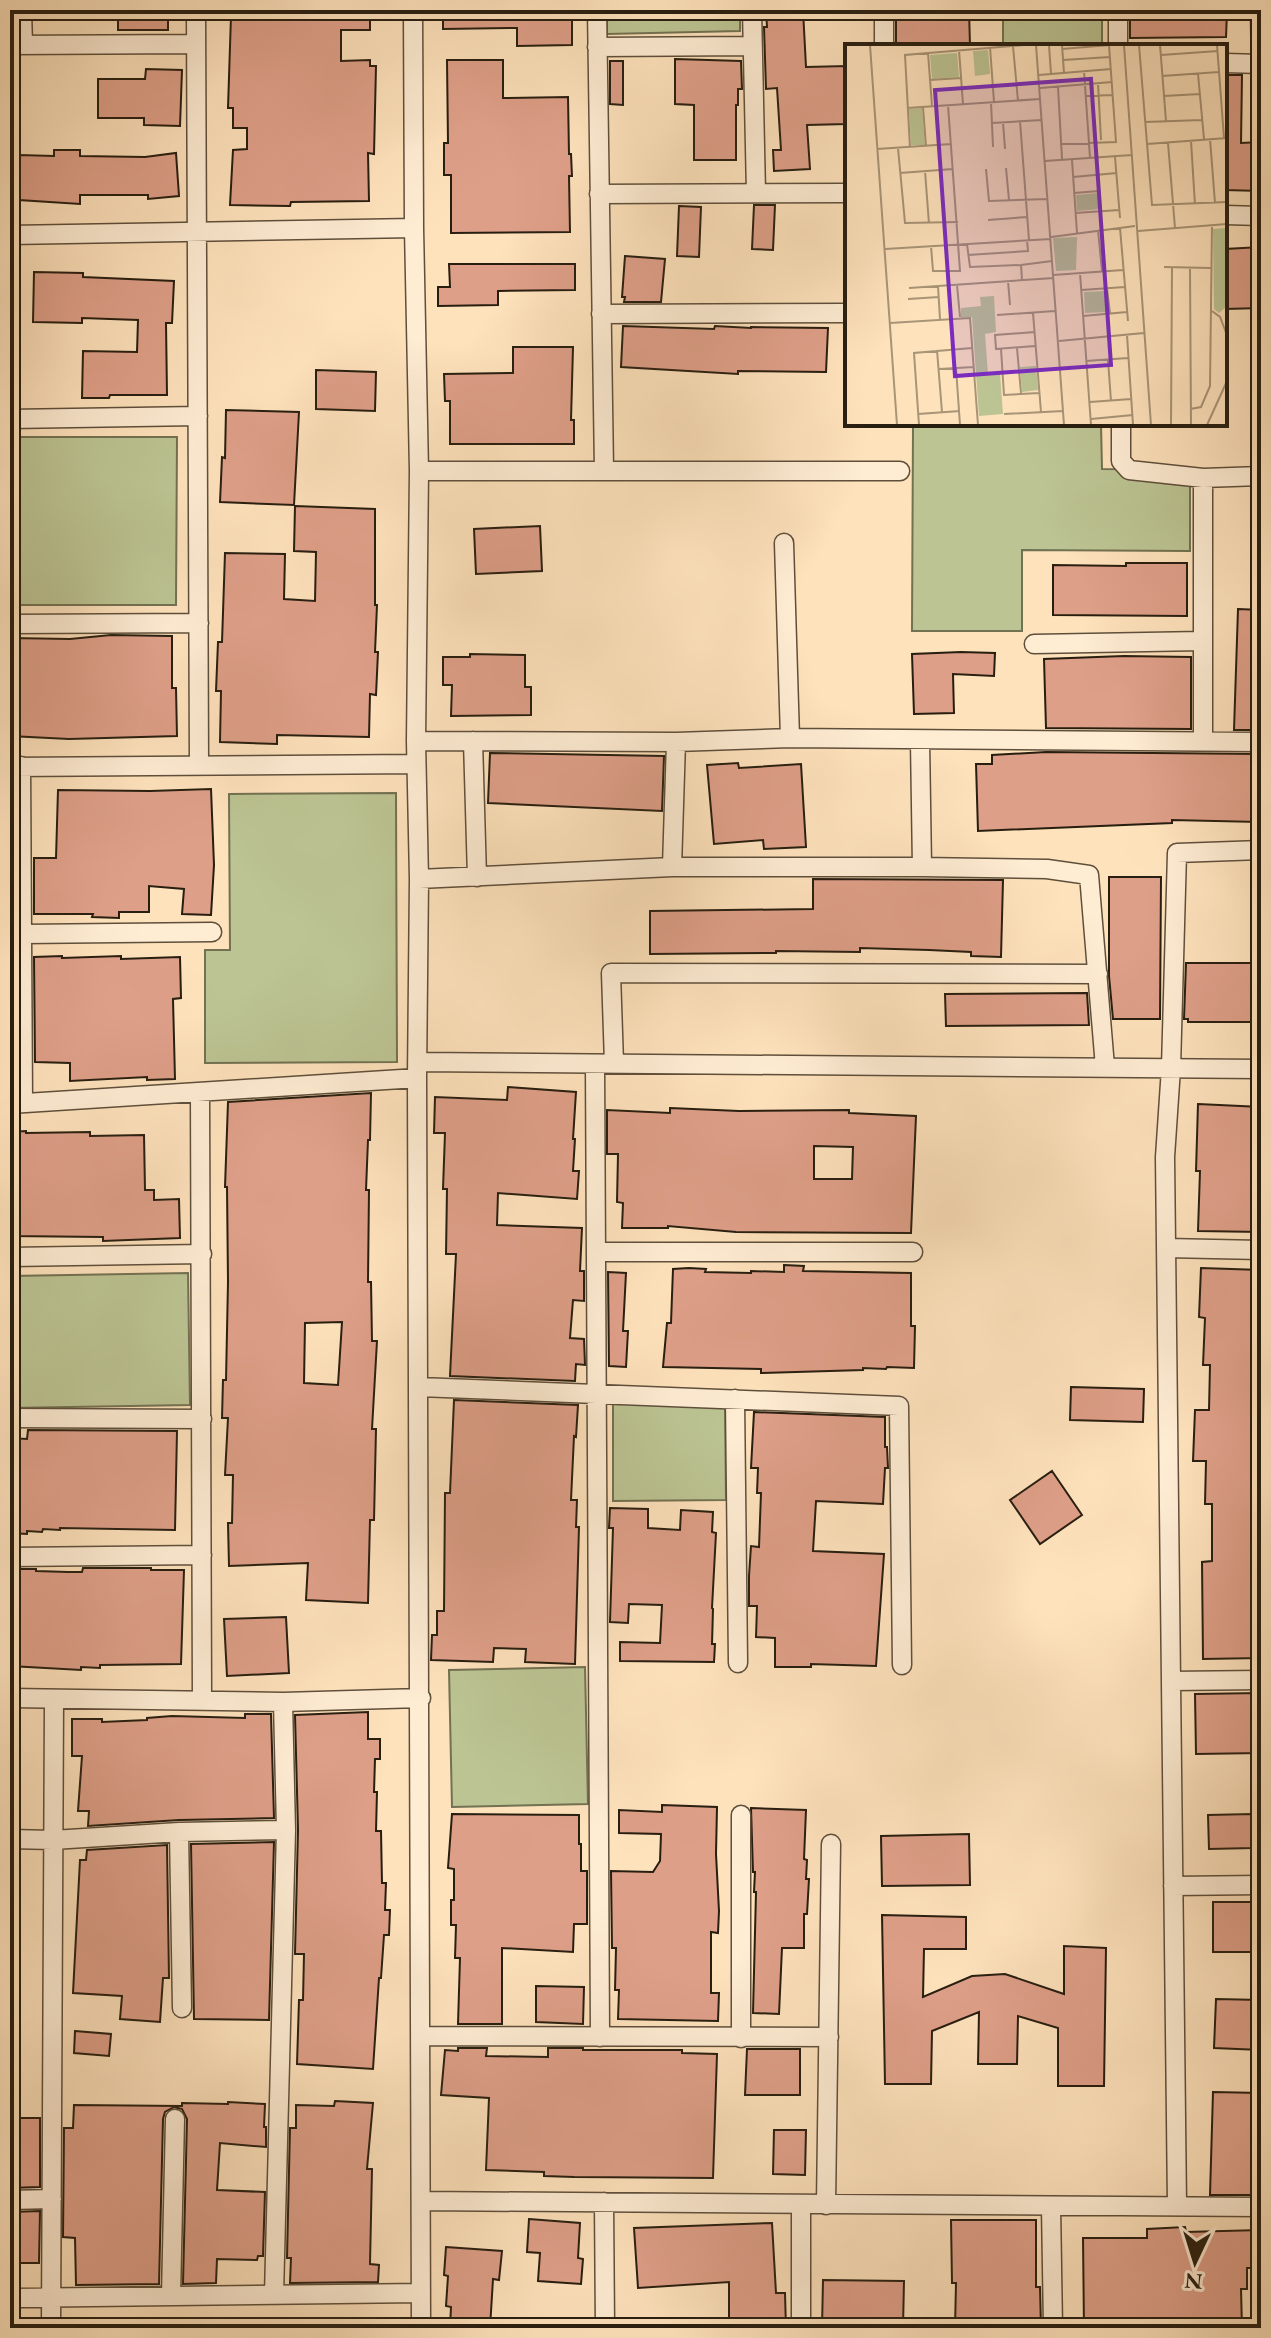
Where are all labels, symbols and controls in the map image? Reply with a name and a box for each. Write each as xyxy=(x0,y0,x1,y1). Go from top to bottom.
inset map xyxy=(845,44,1227,426)
north arrow xyxy=(1155,2222,1235,2302)
text: N xyxy=(1184,2266,1204,2297)

